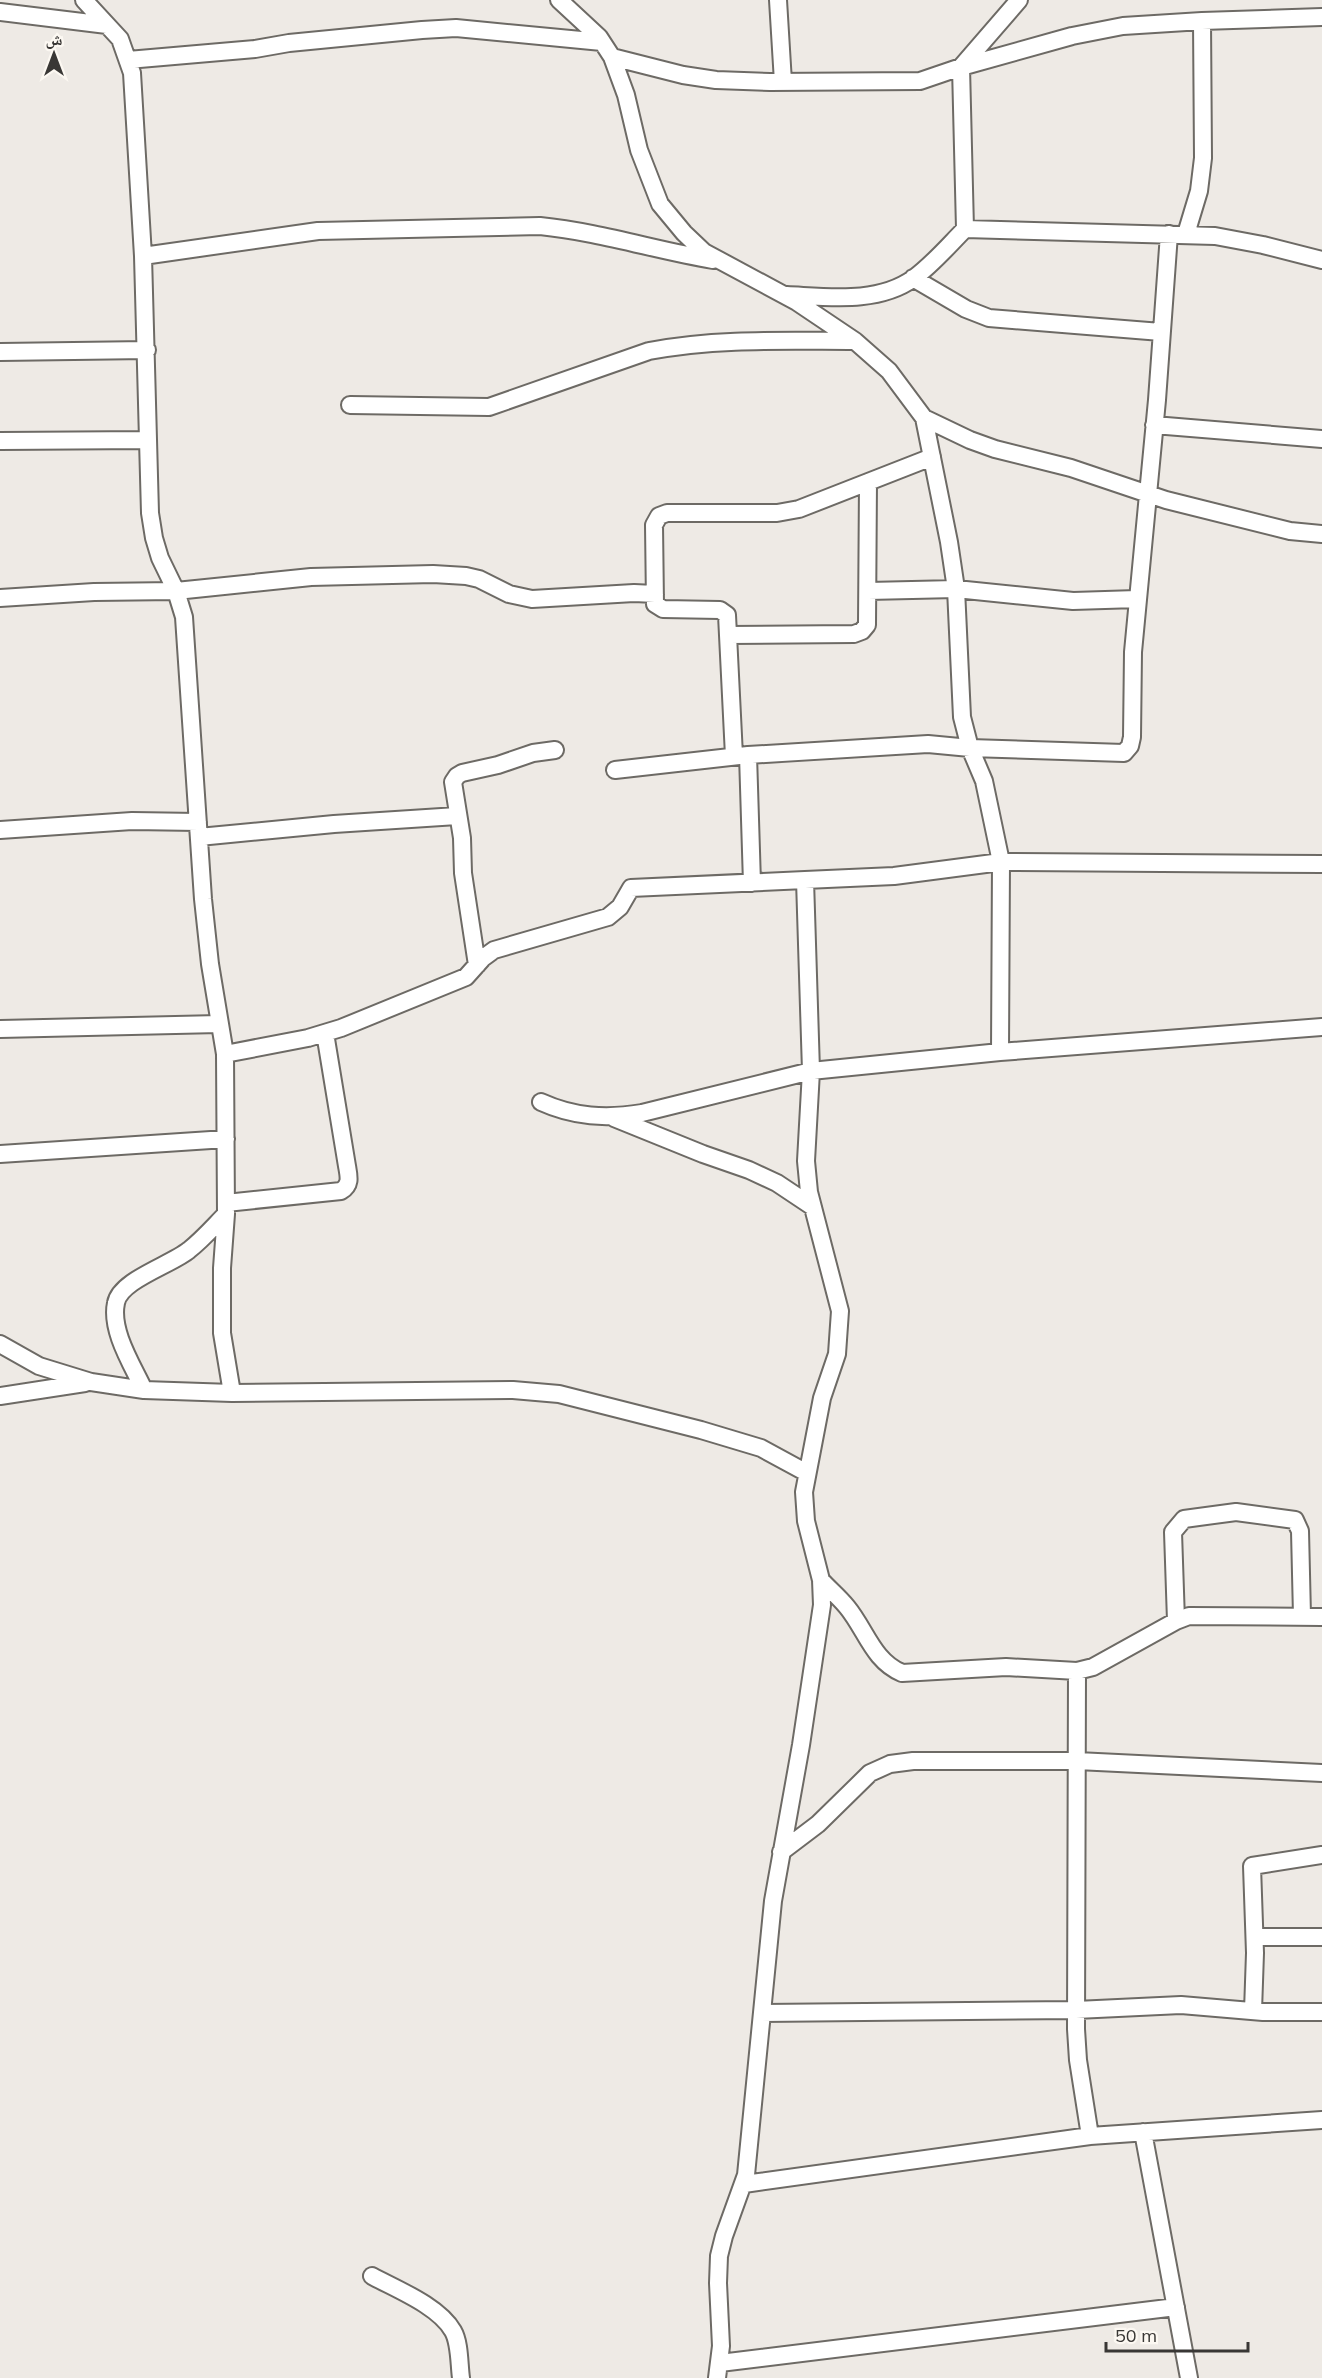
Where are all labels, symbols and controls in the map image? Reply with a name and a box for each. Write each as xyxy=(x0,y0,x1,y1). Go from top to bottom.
north arrow xyxy=(24,24,84,84)
text: ش xyxy=(46,29,63,49)
scale bar xyxy=(1106,2315,1248,2353)
text: 50 m xyxy=(1115,2324,1157,2347)

